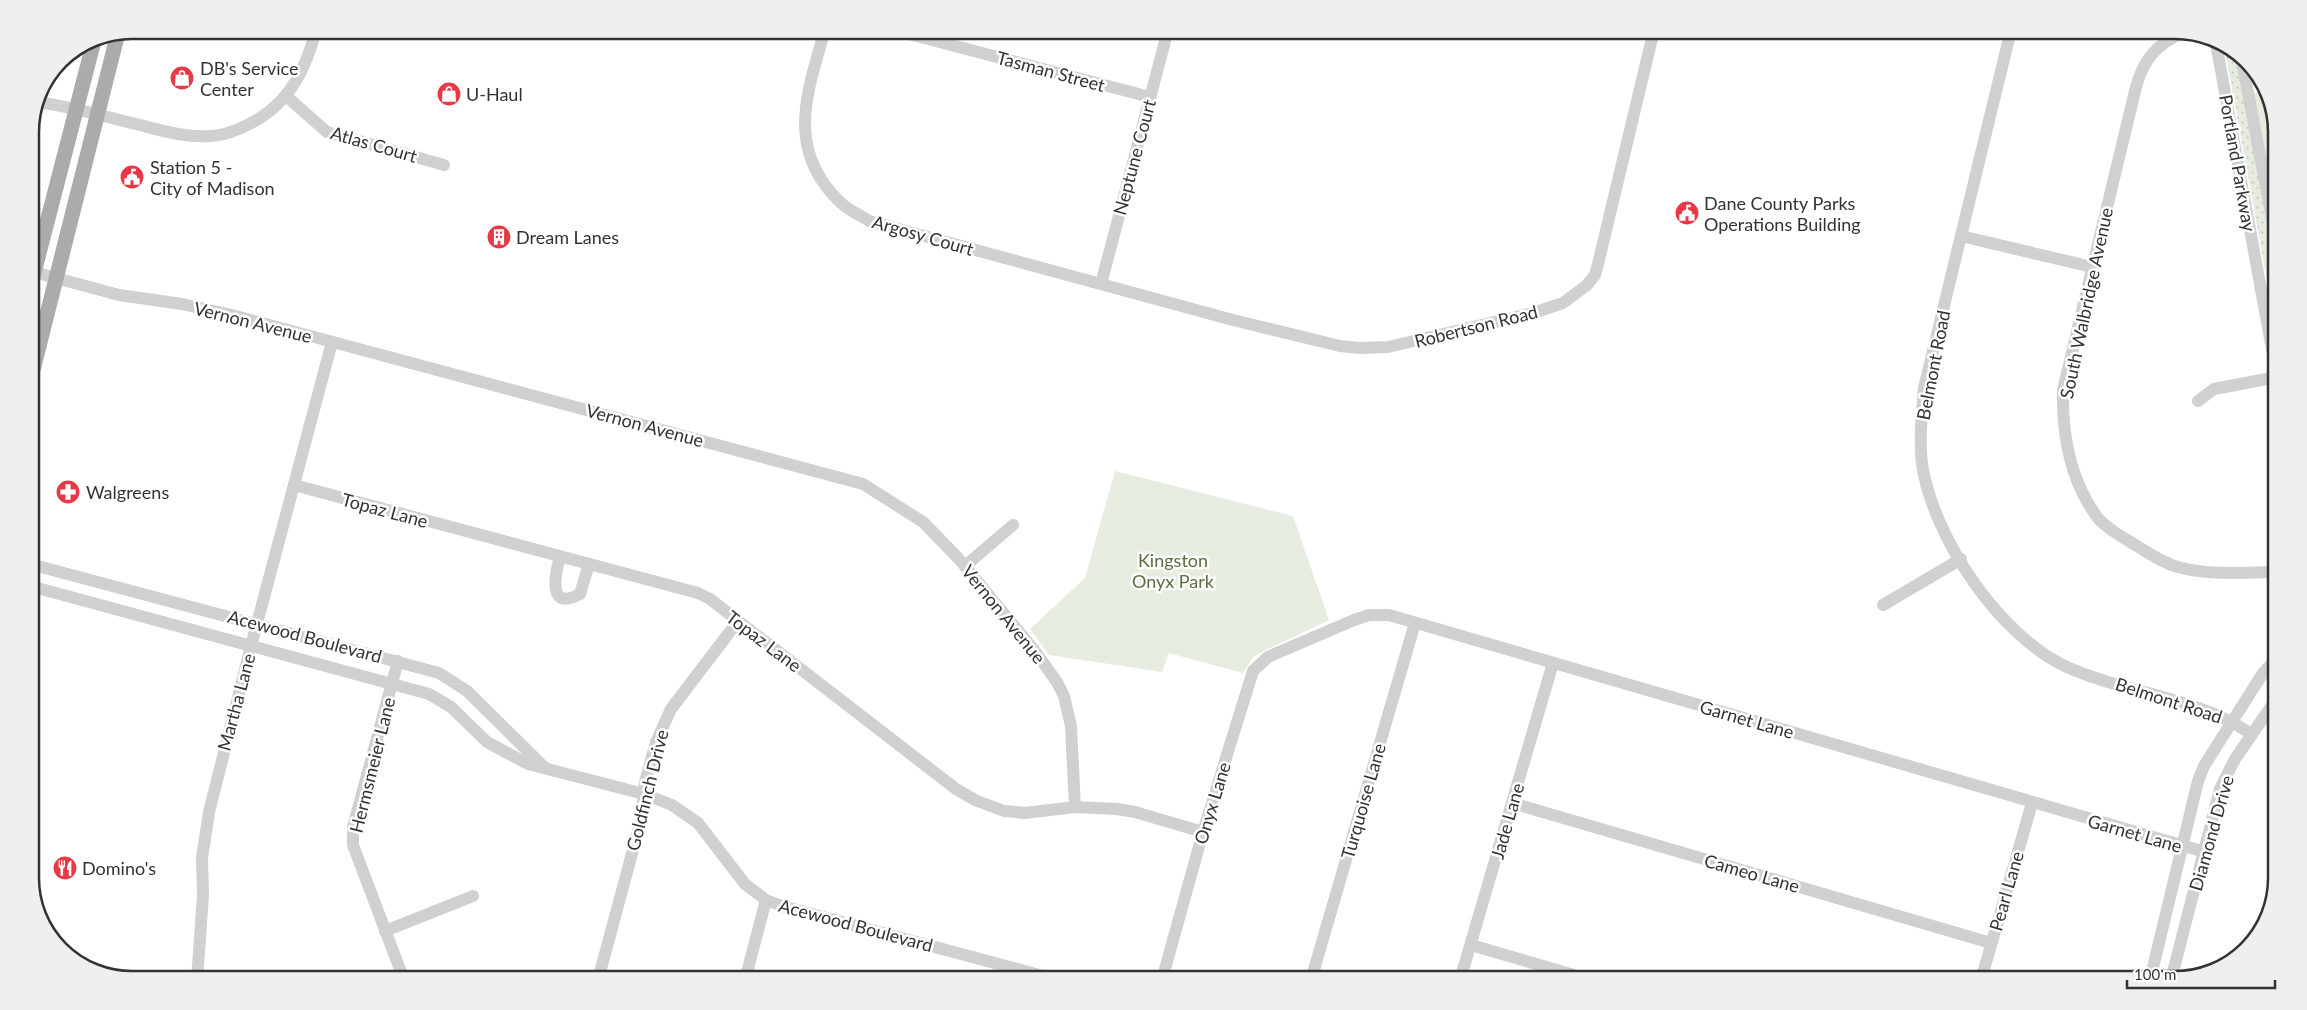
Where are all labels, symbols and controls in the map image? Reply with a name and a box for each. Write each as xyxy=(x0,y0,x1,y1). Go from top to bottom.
street label: Tasman Street xyxy=(994,46,1108,96)
place label: DB's Service Center xyxy=(200,57,299,100)
shop icon: DB's Service Center xyxy=(169,65,195,91)
shop icon: U-Haul xyxy=(436,81,462,107)
place label: U-Haul xyxy=(466,83,523,105)
street label: Portland Parkway xyxy=(2215,93,2261,234)
street label: Neptune Court xyxy=(1108,96,1160,217)
street label: Atlas Court xyxy=(328,121,420,167)
place label: Station 5 - City of Madison xyxy=(150,156,275,199)
public building icon: Station 5 - City of Madison xyxy=(119,164,145,190)
place label: Dane County Parks Operations Building xyxy=(1704,192,1861,235)
public building icon: Dane County Parks Operations Building xyxy=(1674,200,1700,226)
street label: South Walbridge Avenue xyxy=(2055,205,2117,401)
street label: Argosy Court xyxy=(870,210,977,260)
building icon: Dream Lanes xyxy=(486,224,512,250)
place label: Dream Lanes xyxy=(516,226,619,248)
street label: Vernon Avenue xyxy=(192,297,314,347)
street label: Robertson Road xyxy=(1412,300,1540,352)
street label: Belmont Road xyxy=(1912,308,1954,422)
street label: Vernon Avenue xyxy=(584,399,706,451)
pharmacy icon: Walgreens xyxy=(55,479,81,505)
place label: Walgreens xyxy=(86,481,169,503)
street label: Topaz Lane xyxy=(340,488,430,532)
park label: Kingston Onyx Park xyxy=(1132,549,1215,592)
street label: Vernon Avenue xyxy=(957,560,1051,668)
street label: Acewood Boulevard xyxy=(226,605,384,667)
street label: Topaz Lane xyxy=(722,606,806,676)
street label: Martha Lane xyxy=(212,651,260,753)
street label: Belmont Road xyxy=(2113,672,2225,728)
street label: Hermsmeier Lane xyxy=(345,695,399,835)
street label: Garnet Lane xyxy=(1697,695,1797,743)
street label: Goldfinch Drive xyxy=(621,727,673,853)
street label: Turquoise Lane xyxy=(1336,741,1390,861)
street label: Onyx Lane xyxy=(1189,759,1235,847)
street label: Diamond Drive xyxy=(2184,773,2238,893)
street label: Jade Lane xyxy=(1486,780,1528,862)
street label: Garnet Lane xyxy=(2085,809,2185,857)
street label: Cameo Lane xyxy=(1702,849,1802,897)
street label: Pearl Lane xyxy=(1984,849,2028,933)
restaurant icon: Domino's xyxy=(52,855,78,881)
place label: Domino's xyxy=(82,857,156,879)
street label: Acewood Boulevard xyxy=(777,894,935,956)
scale bar xyxy=(2127,958,2274,990)
text: 100 m xyxy=(2134,965,2176,983)

